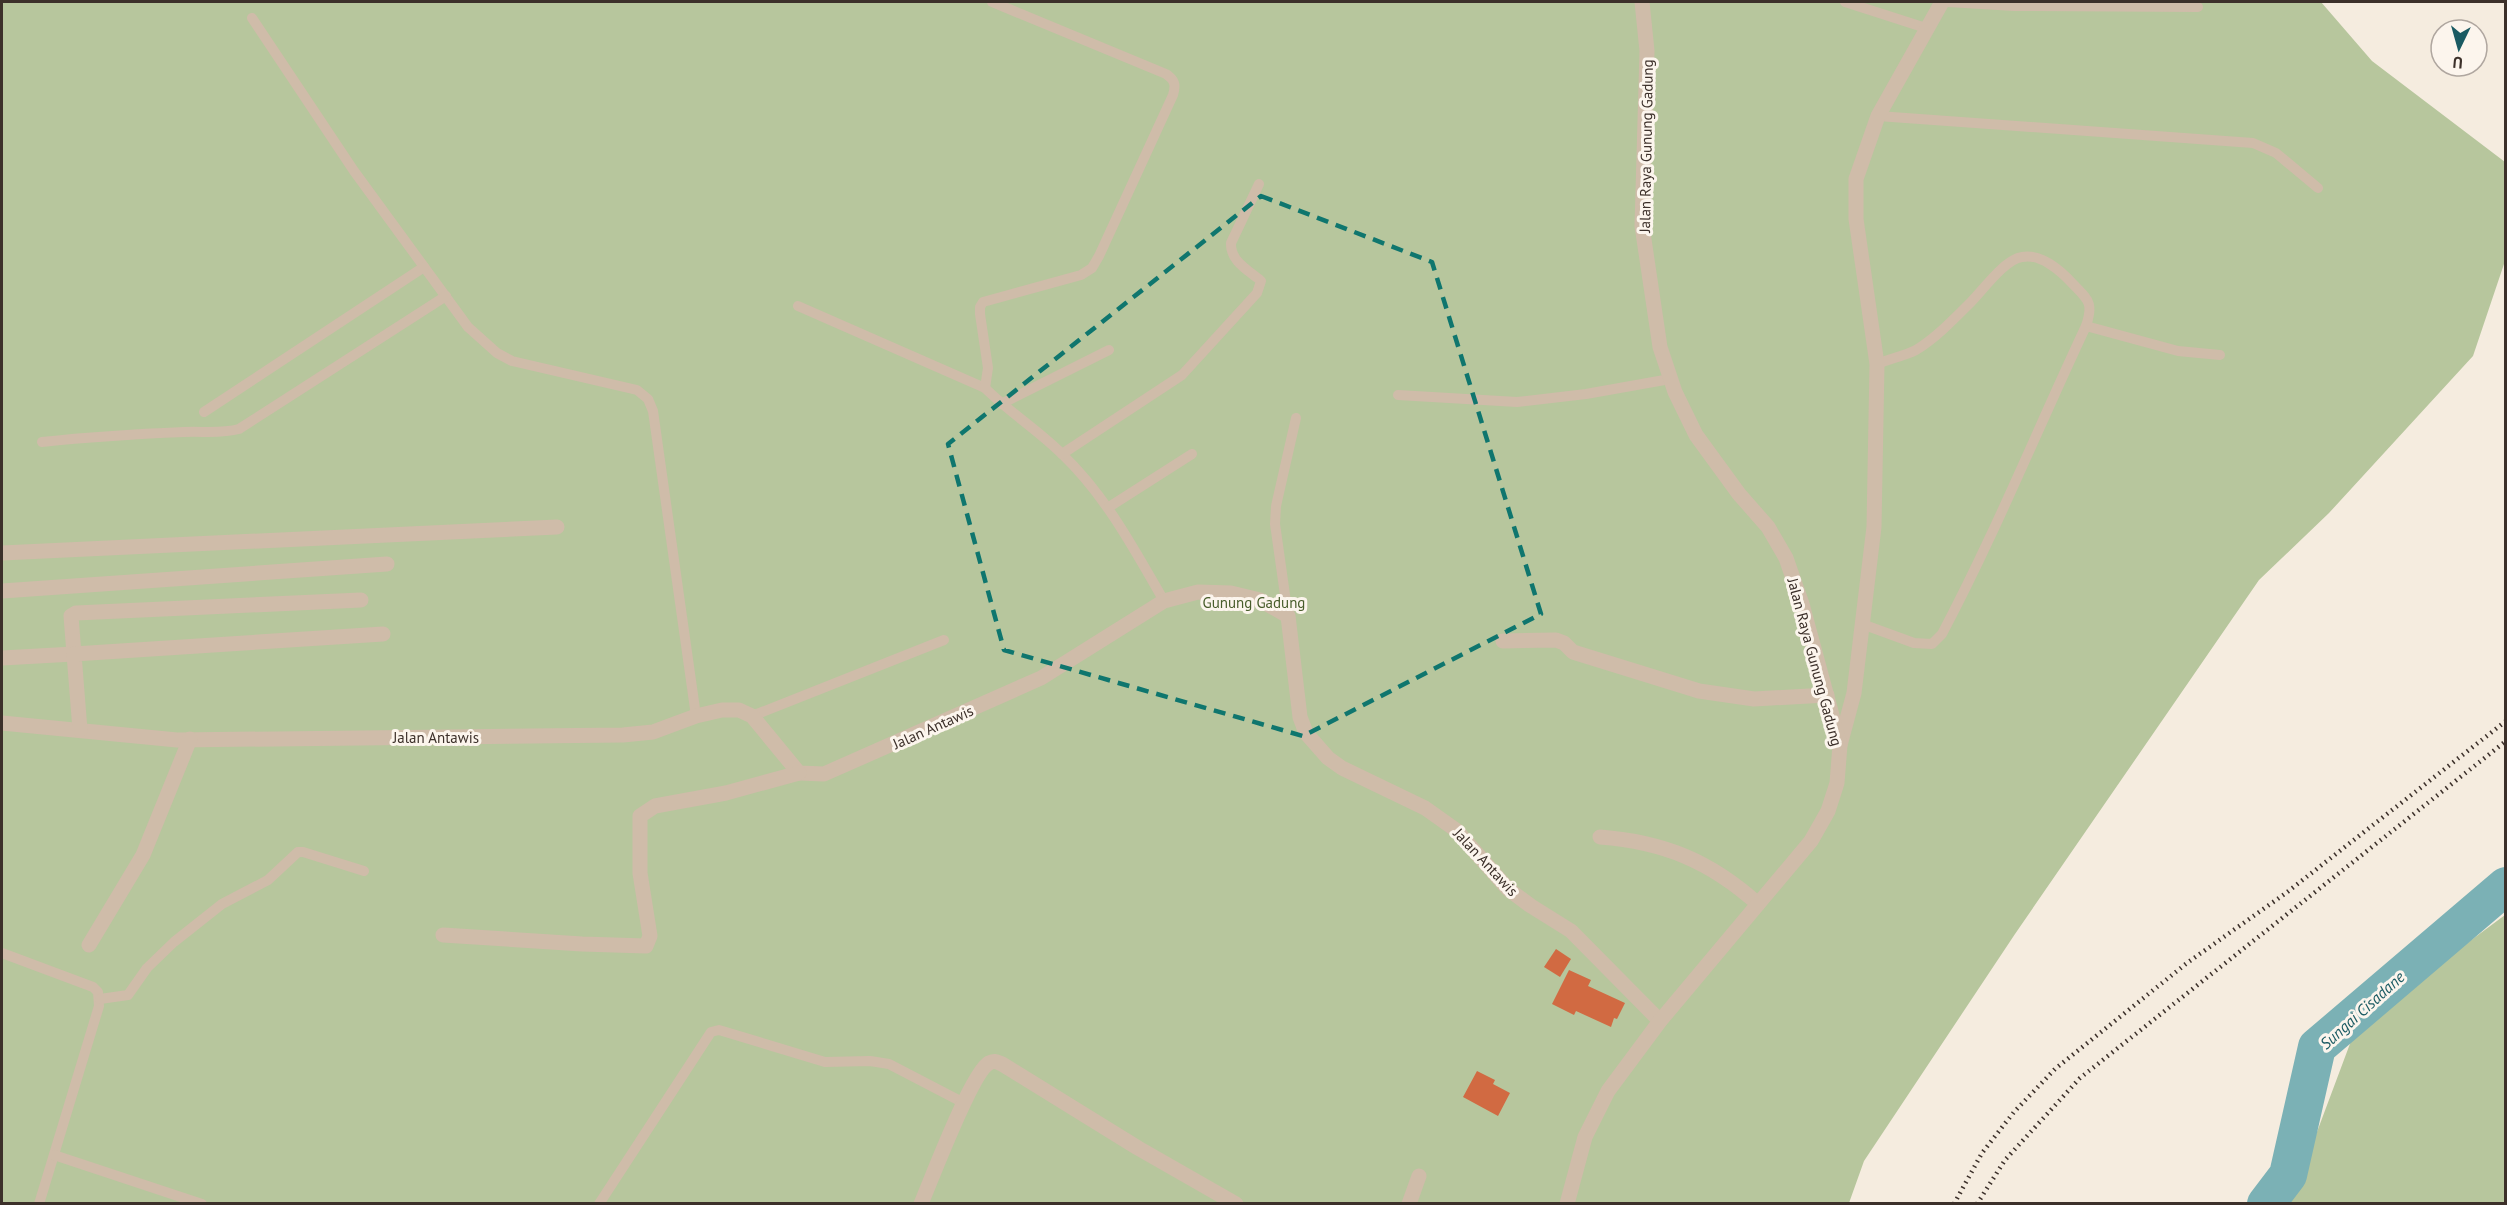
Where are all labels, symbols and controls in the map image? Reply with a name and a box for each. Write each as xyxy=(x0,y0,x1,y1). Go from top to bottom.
north arrow xyxy=(2429,18,2489,78)
text: U xyxy=(2452,53,2464,73)
street label: Jalan Raya Gunung Gadung xyxy=(1635,59,1657,234)
street label: Jalan Raya Gunung Gadung xyxy=(1783,575,1847,748)
park label: Gunung Gadung xyxy=(1203,593,1305,612)
street label: Jalan Antawis xyxy=(889,701,976,754)
street label: Jalan Antawis xyxy=(392,728,479,747)
street label: Jalan Antawis xyxy=(1449,823,1522,900)
water label: Sungai Cisadane xyxy=(2315,966,2409,1053)

